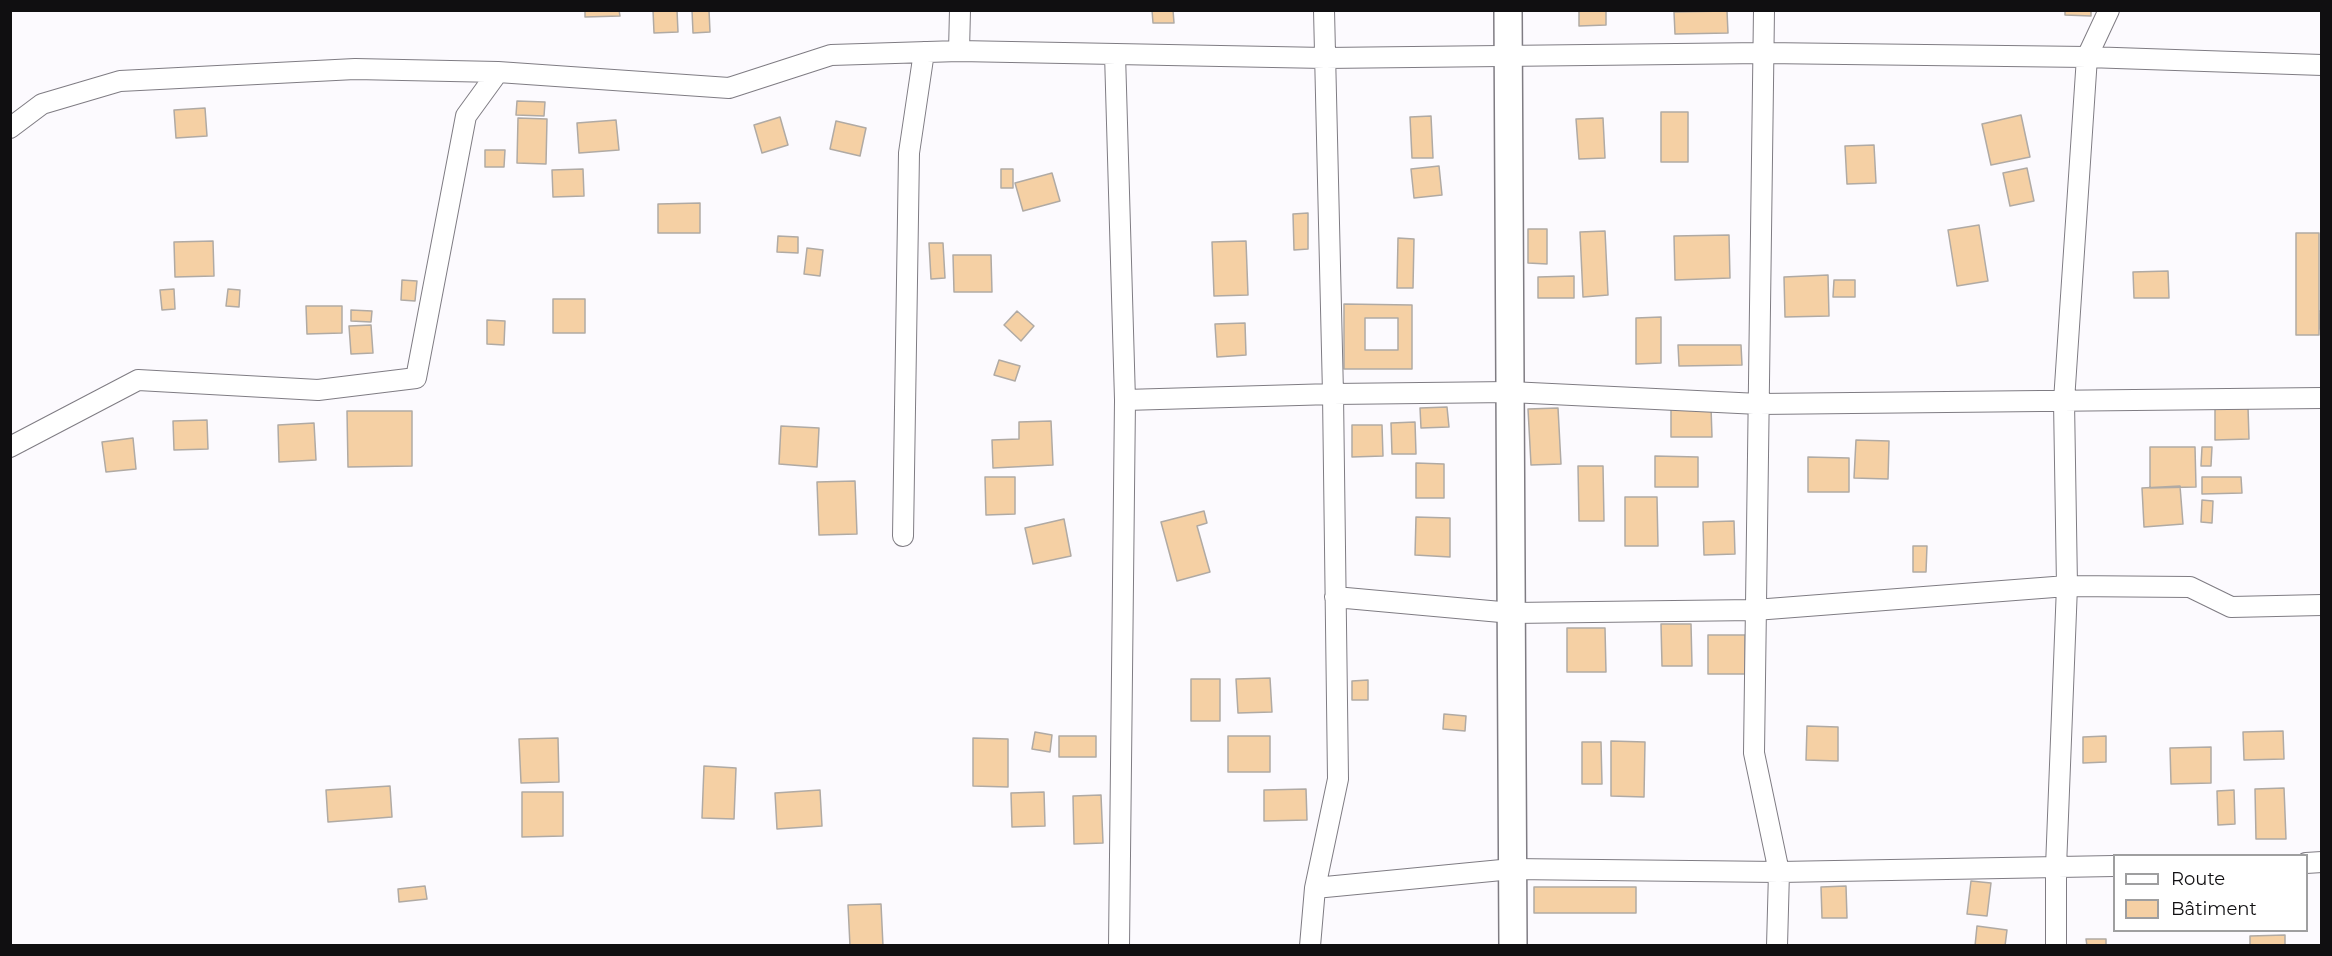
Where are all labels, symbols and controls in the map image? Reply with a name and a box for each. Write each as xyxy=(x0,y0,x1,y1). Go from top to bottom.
legend xyxy=(2113,854,2308,932)
text: Route xyxy=(2171,868,2225,890)
text: Bâtiment xyxy=(2171,898,2257,920)

